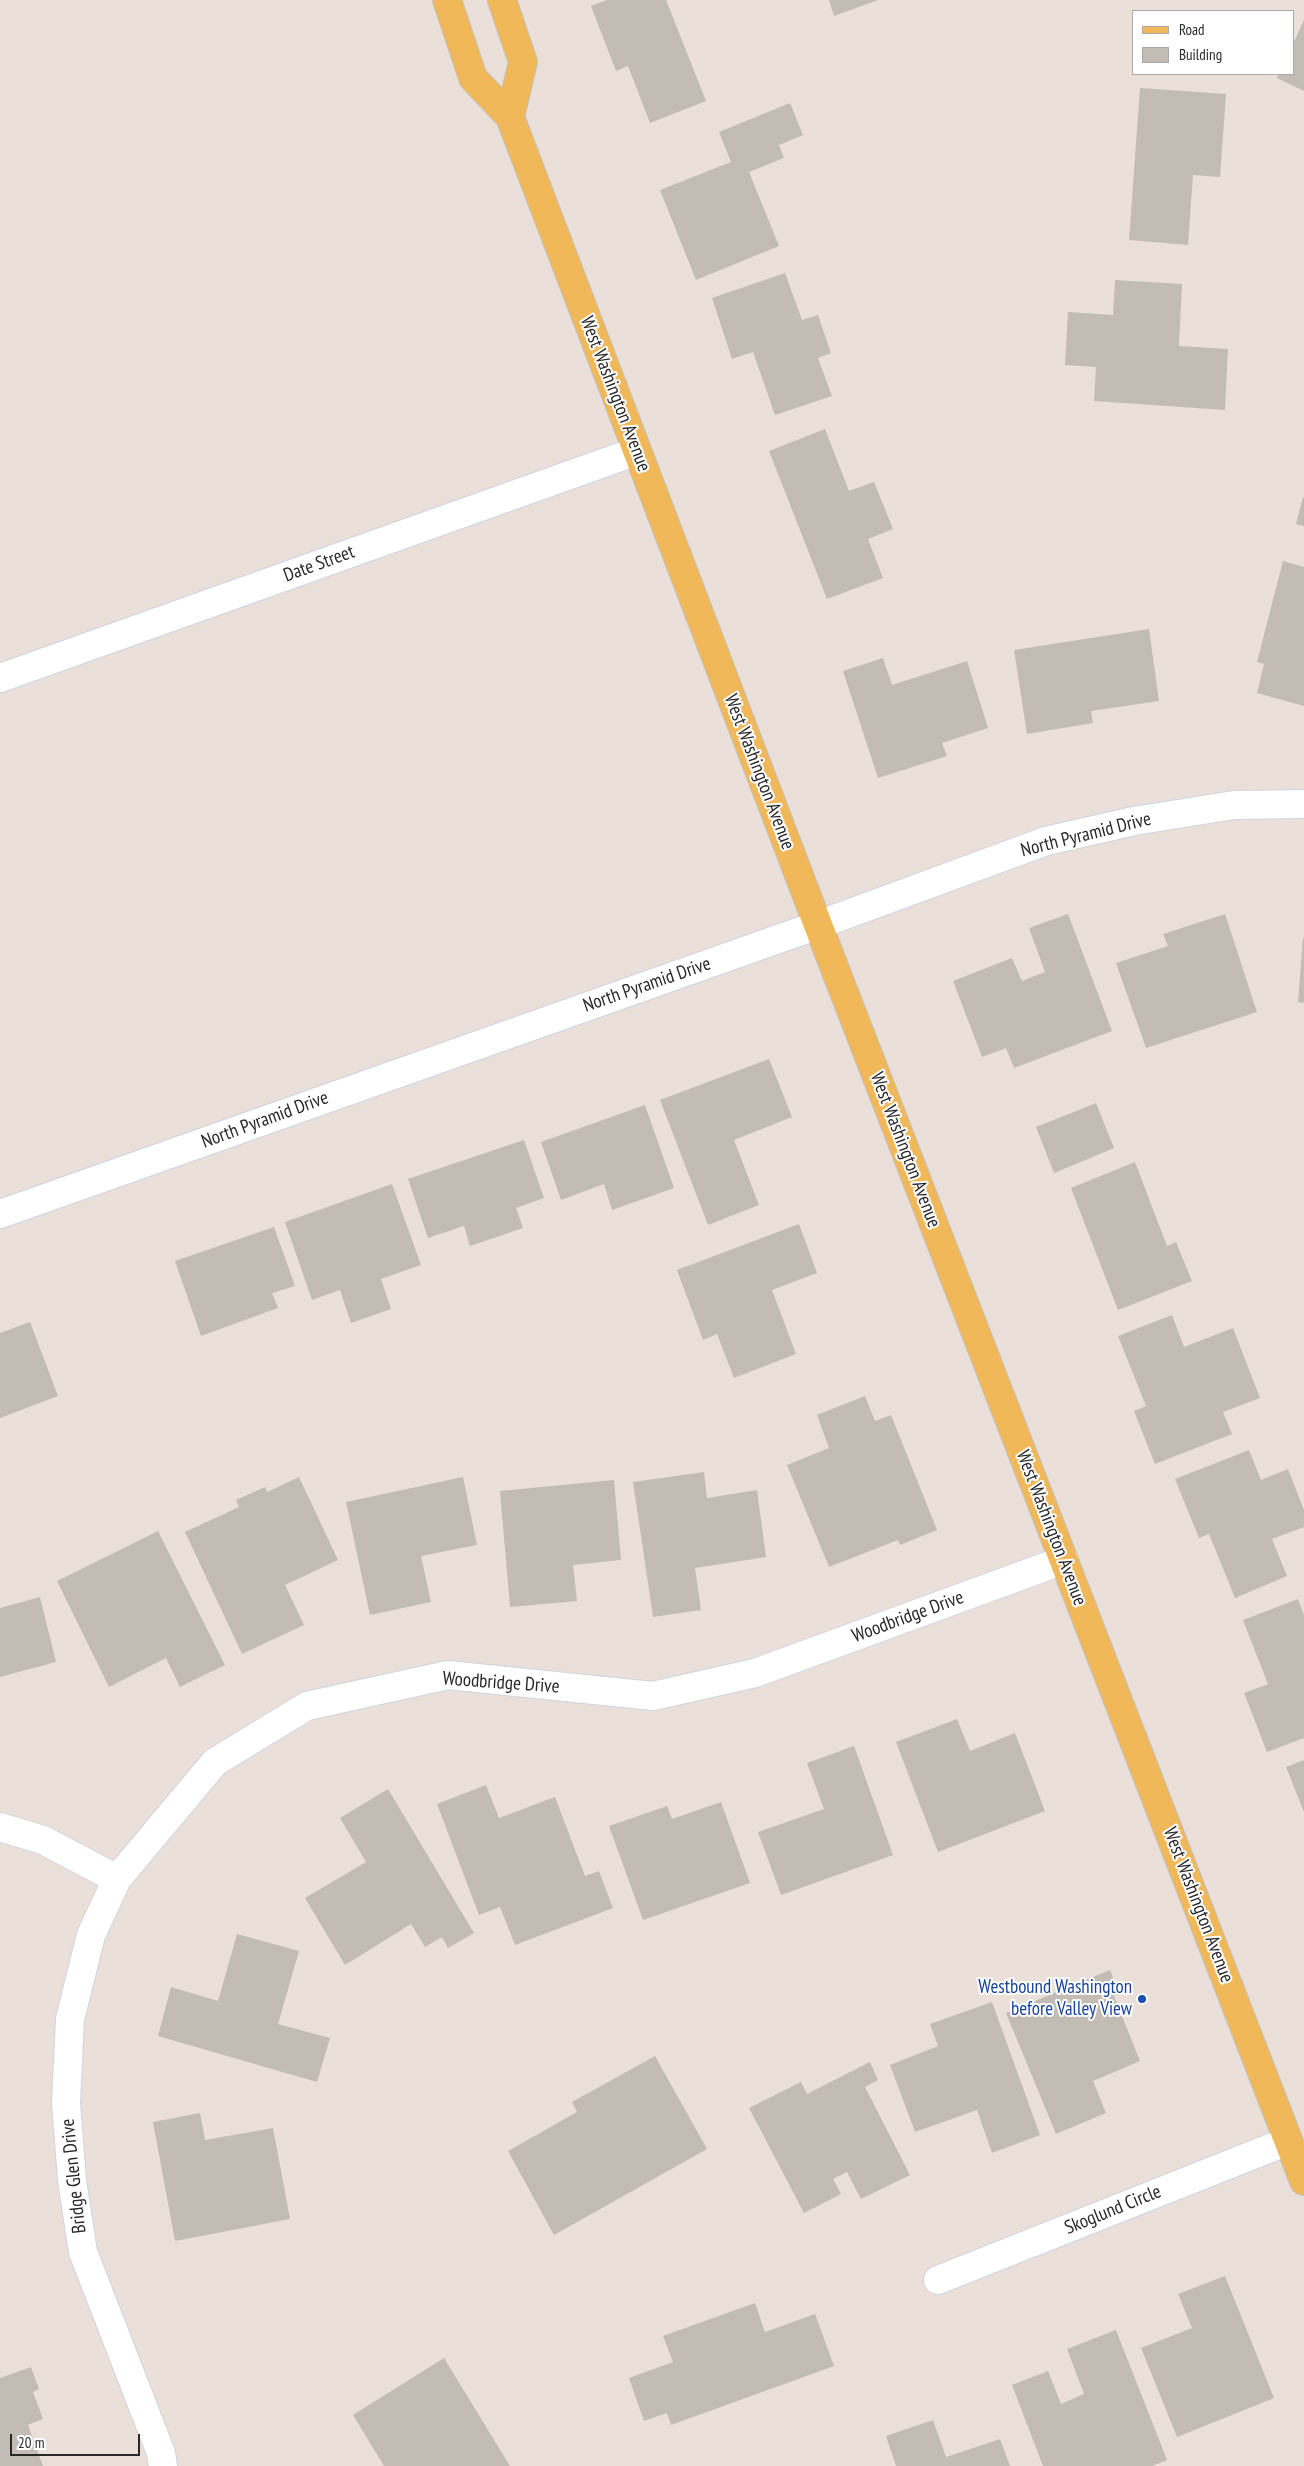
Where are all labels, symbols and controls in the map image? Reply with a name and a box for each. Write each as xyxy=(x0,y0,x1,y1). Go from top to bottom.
legend xyxy=(1132,10,1294,75)
text: Road xyxy=(1179,20,1205,39)
text: Building xyxy=(1179,45,1222,64)
street label: West Washington Avenue xyxy=(575,313,655,475)
street label: Date Street xyxy=(280,541,358,587)
street label: West Washington Avenue xyxy=(719,691,799,853)
street label: North Pyramid Drive xyxy=(1018,808,1154,862)
street label: North Pyramid Drive xyxy=(580,952,714,1018)
street label: West Washington Avenue xyxy=(865,1069,945,1231)
street label: North Pyramid Drive xyxy=(198,1086,332,1154)
street label: West Washington Avenue xyxy=(1011,1447,1091,1609)
street label: Woodbridge Drive xyxy=(849,1586,967,1648)
street label: Woodbridge Drive xyxy=(442,1668,560,1698)
street label: West Washington Avenue xyxy=(1158,1824,1238,1986)
place label: Westbound Washington before Valley View xyxy=(978,1977,1132,2021)
marker: Westbound Washington before Valley View xyxy=(1136,1993,1148,2005)
street label: Bridge Glen Drive xyxy=(57,2118,91,2234)
street label: Skoglund Circle xyxy=(1061,2180,1165,2240)
scale bar xyxy=(12,2424,142,2456)
text: 20 m xyxy=(18,2433,44,2452)

